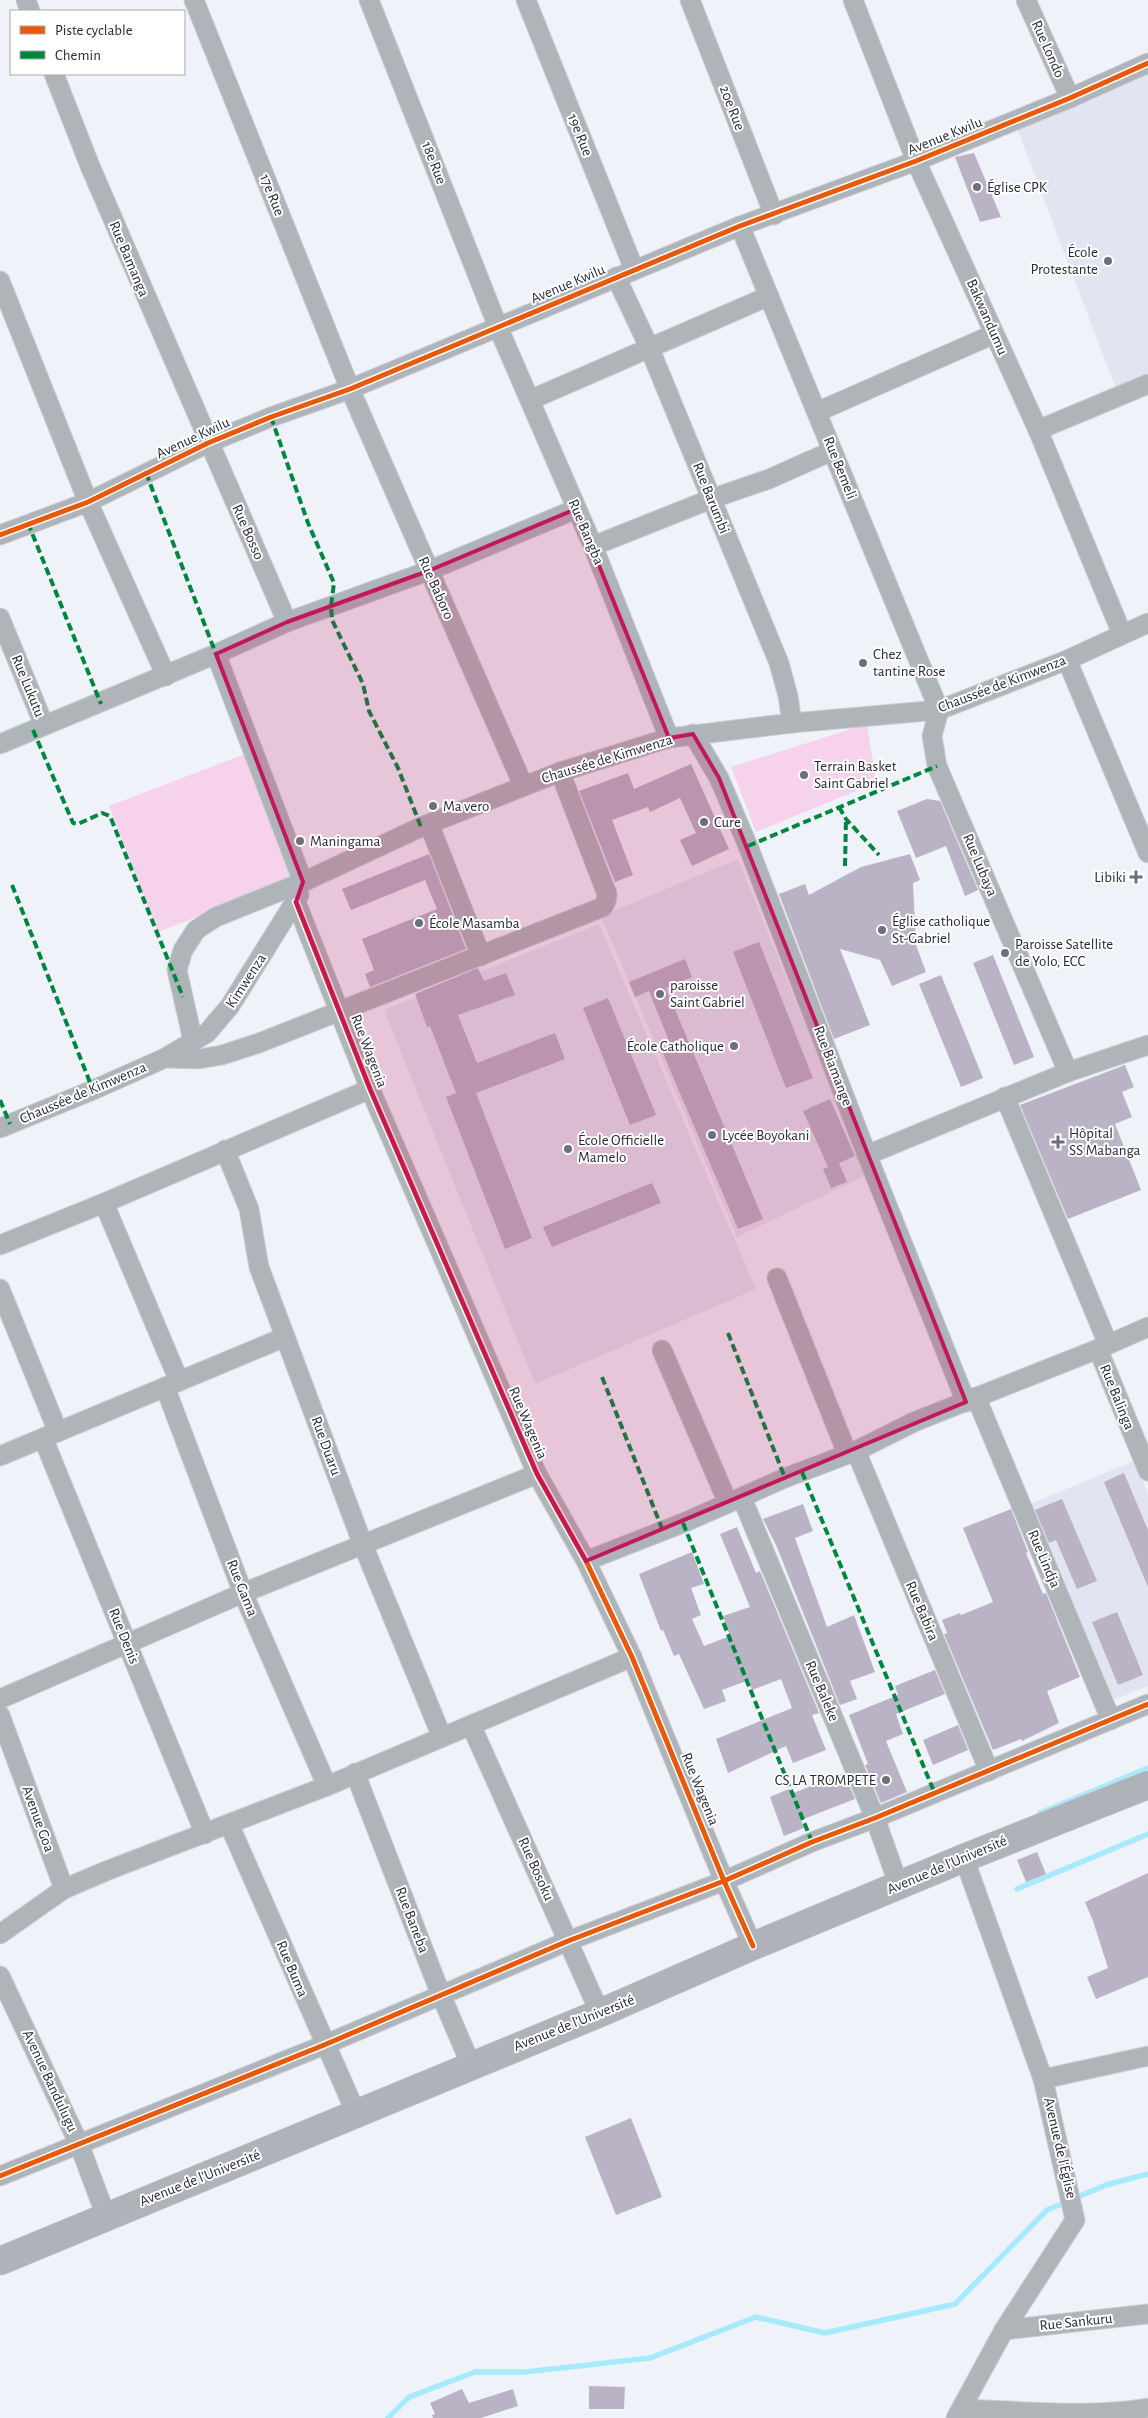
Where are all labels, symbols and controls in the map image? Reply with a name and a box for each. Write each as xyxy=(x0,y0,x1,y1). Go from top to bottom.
legend xyxy=(10,10,185,75)
street label: Rue Londo xyxy=(1029,18,1067,80)
text: Piste cyclable xyxy=(55,23,133,38)
text: Chemin xyxy=(55,48,101,63)
street label: 20e Rue xyxy=(717,84,747,133)
street label: 19e Rue xyxy=(565,112,595,158)
street label: Avenue Kwilu xyxy=(906,114,985,158)
street label: 18e Rue xyxy=(419,140,449,186)
street label: 17e Rue xyxy=(257,172,287,218)
place label: Église CPK xyxy=(987,178,1048,195)
marker: Église CPK xyxy=(971,181,983,193)
street label: Rue Bamanga xyxy=(106,219,152,299)
place label: École Protestante xyxy=(1030,243,1098,277)
marker: École Protestante xyxy=(1102,255,1114,267)
street label: Avenue Kwilu xyxy=(529,262,608,306)
street label: Bakwandumu xyxy=(964,277,1010,357)
street label: Avenue Kwilu xyxy=(154,414,232,462)
street label: Rue Bemeli xyxy=(821,435,859,501)
street label: Rue Barumbi xyxy=(690,460,732,536)
street label: Rue Bangba xyxy=(566,497,607,567)
street label: Rue Bosso xyxy=(229,502,267,562)
street label: Rue Baboro xyxy=(415,554,457,622)
place label: Chez tantine Rose xyxy=(873,647,946,679)
street label: Rue Lukutu xyxy=(9,653,47,720)
street label: Chaussée de Kimwenza xyxy=(936,653,1068,715)
marker: Chez tantine Rose xyxy=(857,657,869,669)
street label: Chaussée de Kimwenza xyxy=(540,732,674,786)
place label: Terrain Basket Saint Gabriel xyxy=(814,759,897,791)
marker: Terrain Basket Saint Gabriel xyxy=(798,769,810,781)
place label: Ma vero xyxy=(443,799,489,814)
marker: Ma vero xyxy=(427,800,439,812)
place label: Cure xyxy=(714,815,741,830)
marker: Cure xyxy=(698,816,710,828)
street label: Rue Lubaya xyxy=(960,831,1000,899)
place label: Maningama xyxy=(310,834,380,849)
marker: Maningama xyxy=(294,835,306,847)
place label: Libiki xyxy=(1094,870,1126,885)
marker: Libiki xyxy=(1130,871,1142,883)
place label: Église catholique St-Gabriel xyxy=(892,912,990,946)
place label: École Masamba xyxy=(429,914,520,931)
marker: École Masamba xyxy=(413,917,425,929)
marker: Église catholique St-Gabriel xyxy=(876,924,888,936)
place label: Paroisse Satellite de Yolo, ECC xyxy=(1015,937,1113,969)
marker: Paroisse Satellite de Yolo, ECC xyxy=(999,947,1011,959)
street label: Kimwenza xyxy=(223,951,269,1011)
place label: paroisse Saint Gabriel xyxy=(670,978,745,1010)
marker: paroisse Saint Gabriel xyxy=(654,988,666,1000)
street label: Rue Wagenia xyxy=(348,1012,390,1090)
street label: Rue Biamange xyxy=(811,1024,855,1108)
place label: École Catholique xyxy=(627,1037,724,1054)
marker: École Catholique xyxy=(728,1040,740,1052)
street label: Chaussée de Kimwenza xyxy=(17,1060,149,1126)
place label: Hôpital SS Mabanga xyxy=(1069,1126,1141,1158)
place label: Lycée Boyokani xyxy=(722,1128,809,1143)
marker: Lycée Boyokani xyxy=(706,1129,718,1141)
place label: École Officielle Mamelo xyxy=(578,1131,664,1165)
marker: Hôpital SS Mabanga xyxy=(1051,1135,1065,1149)
marker: École Officielle Mamelo xyxy=(562,1143,574,1155)
street label: Rue Balinga xyxy=(1097,1362,1137,1432)
street label: Rue Wagenia xyxy=(506,1385,550,1461)
street label: Rue Duaru xyxy=(308,1414,344,1478)
street label: Rue Lindja xyxy=(1025,1528,1063,1590)
street label: Rue Gama xyxy=(224,1558,260,1619)
street label: Rue Babira xyxy=(903,1579,941,1643)
street label: Rue Denis xyxy=(106,1606,142,1666)
street label: Rue Baleke xyxy=(803,1659,841,1724)
street label: Rue Wagenia xyxy=(679,1750,721,1828)
place label: CS LA TROMPETE xyxy=(775,1773,876,1788)
marker: CS LA TROMPETE xyxy=(880,1774,892,1786)
street label: Avenue Goa xyxy=(19,1784,57,1854)
street label: Avenue de l’Université xyxy=(885,1833,1009,1897)
street label: Rue Bosoku xyxy=(515,1835,557,1903)
street label: Rue Baneba xyxy=(393,1885,431,1955)
street label: Rue Buma xyxy=(273,1939,311,1999)
street label: Avenue de l’Université xyxy=(512,1992,636,2054)
street label: Avenue Bandulugu xyxy=(20,2028,80,2135)
street label: Avenue de l'Église xyxy=(1041,2096,1081,2200)
street label: Avenue de l’Université xyxy=(138,2147,262,2209)
street label: Rue Sankuru xyxy=(1039,2311,1114,2333)

